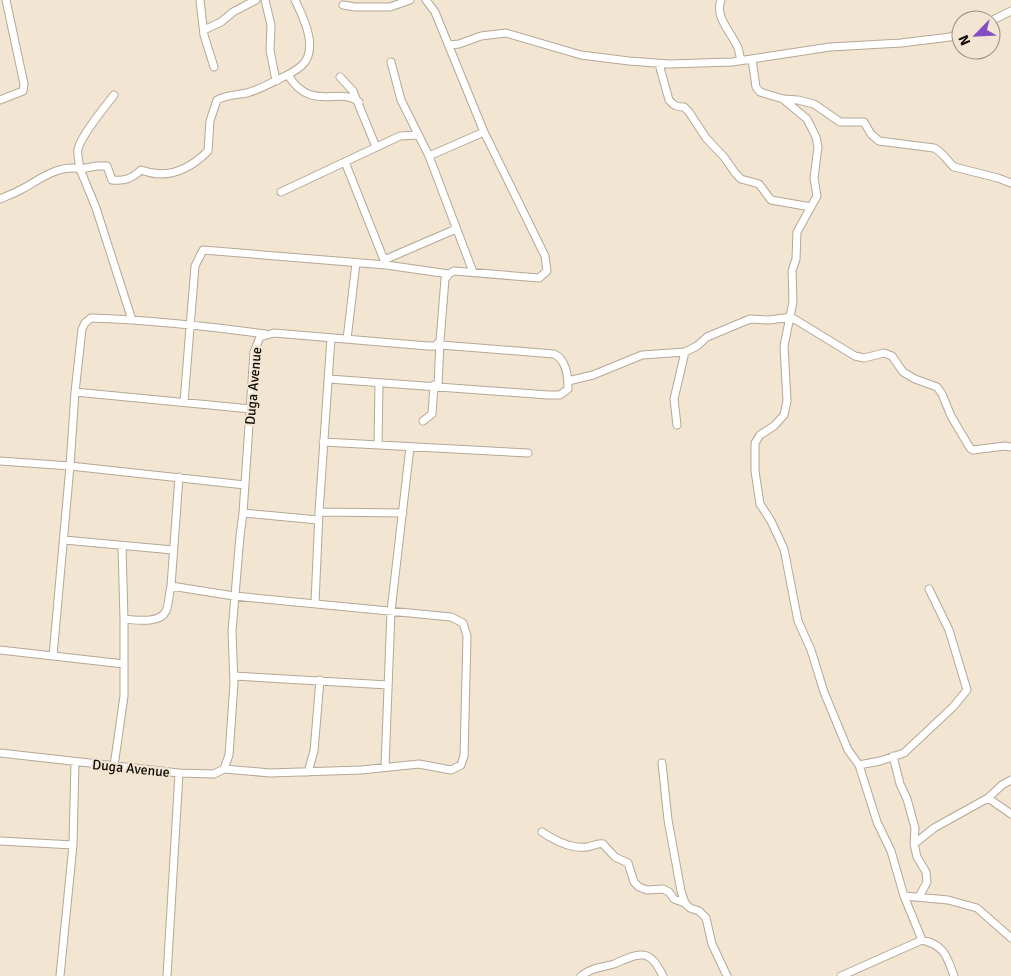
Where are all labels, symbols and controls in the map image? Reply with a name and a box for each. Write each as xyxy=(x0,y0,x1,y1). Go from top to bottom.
north arrow xyxy=(951,10,1001,60)
text: N xyxy=(955,32,974,48)
street label: Duga Avenue xyxy=(242,346,265,426)
street label: Duga Avenue xyxy=(91,756,171,781)

